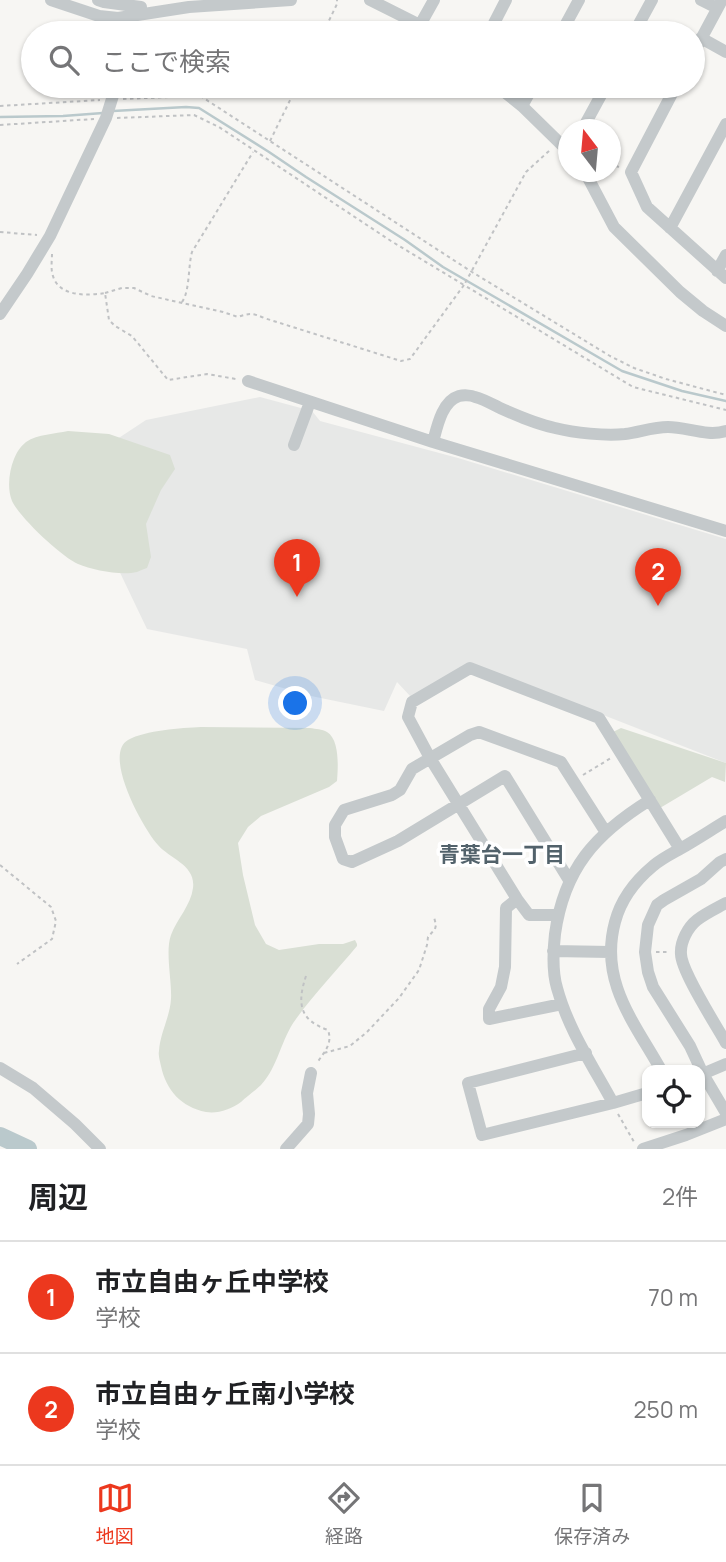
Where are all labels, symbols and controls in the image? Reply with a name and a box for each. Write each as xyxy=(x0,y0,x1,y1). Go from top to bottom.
search box xyxy=(21,21,705,98)
icon: search xyxy=(45,41,83,79)
text: ここで検索 xyxy=(101,43,231,79)
north arrow xyxy=(558,119,621,182)
pin: 1 xyxy=(274,539,320,597)
pin: 2 xyxy=(635,548,681,606)
your location xyxy=(278,686,312,720)
district label: 青葉台一丁目 xyxy=(439,840,565,868)
map controls xyxy=(642,1065,705,1128)
button: locate xyxy=(642,1065,705,1128)
text: 周辺 xyxy=(28,1176,88,1217)
text: 2件 xyxy=(662,1180,698,1212)
text: 市立自由ヶ丘中学校 xyxy=(95,1263,329,1299)
text: 1 xyxy=(46,1281,56,1313)
text: 70 m xyxy=(648,1281,698,1313)
text: 学校 xyxy=(95,1301,141,1333)
text: 市立自由ヶ丘南小学校 xyxy=(95,1375,355,1411)
text: 2 xyxy=(44,1393,58,1425)
text: 250 m xyxy=(633,1393,698,1425)
text: 学校 xyxy=(95,1413,141,1445)
tab: 地図 xyxy=(96,1479,134,1549)
tab: 経路 xyxy=(325,1479,363,1549)
tab: 保存済み xyxy=(554,1479,630,1549)

